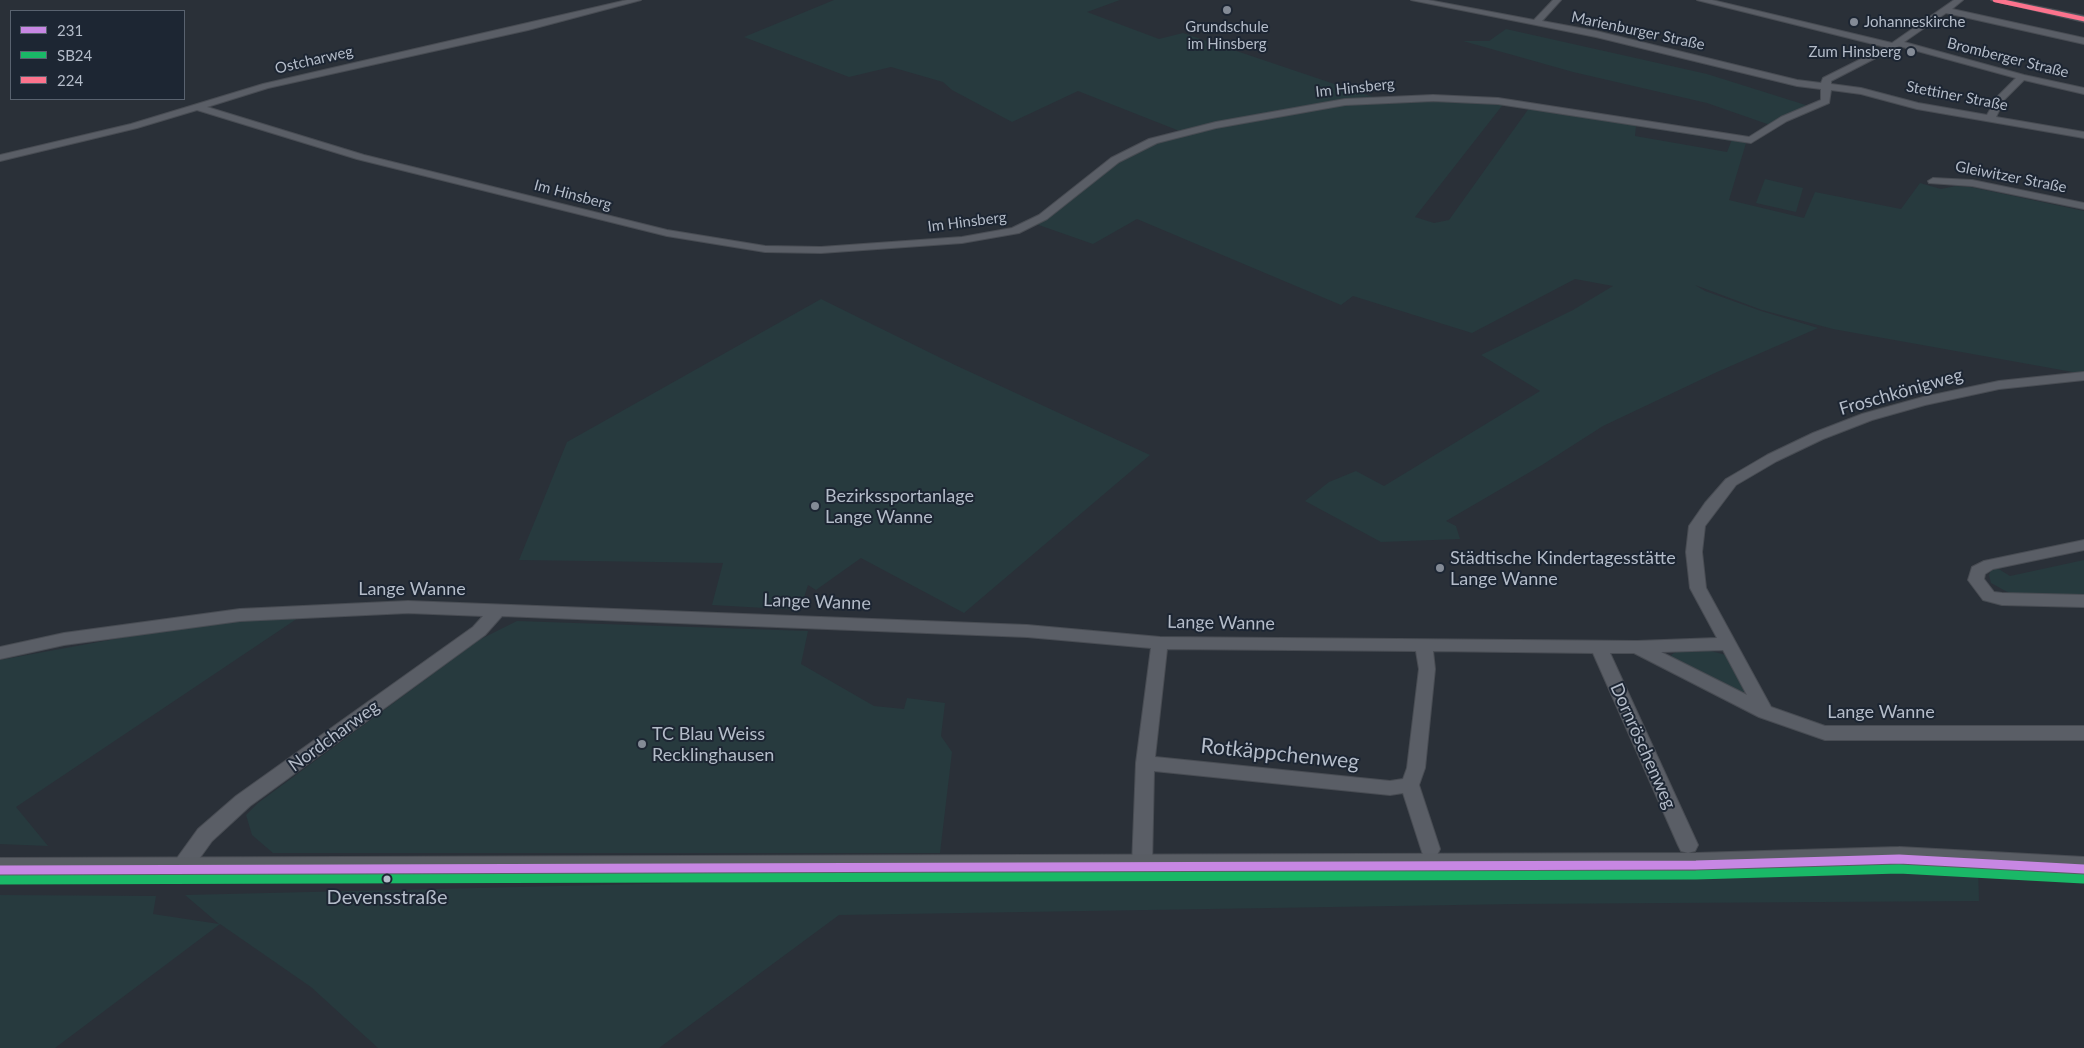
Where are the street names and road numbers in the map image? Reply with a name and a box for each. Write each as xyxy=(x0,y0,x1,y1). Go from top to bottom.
street label: Marienburger Straße xyxy=(1570,8,1706,54)
street label: Bromberger Straße xyxy=(1945,34,2071,82)
street label: Ostcharweg xyxy=(273,42,355,78)
street label: Im Hinsberg xyxy=(1315,75,1395,101)
street label: Stettiner Straße xyxy=(1905,77,2009,115)
street label: Gleiwitzer Straße xyxy=(1954,157,2068,197)
street label: Im Hinsberg xyxy=(532,176,614,214)
street label: Im Hinsberg xyxy=(926,208,1008,236)
street label: Froschkönigweg xyxy=(1837,364,1965,420)
street label: Lange Wanne xyxy=(358,578,466,600)
street label: Lange Wanne xyxy=(763,589,871,615)
street label: Lange Wanne xyxy=(1167,611,1275,635)
street label: Dornröschenweg xyxy=(1606,680,1680,812)
street label: Nordcharweg xyxy=(284,696,384,776)
street label: Lange Wanne xyxy=(1827,701,1935,723)
street label: Rotkäppchenweg xyxy=(1200,733,1360,775)

